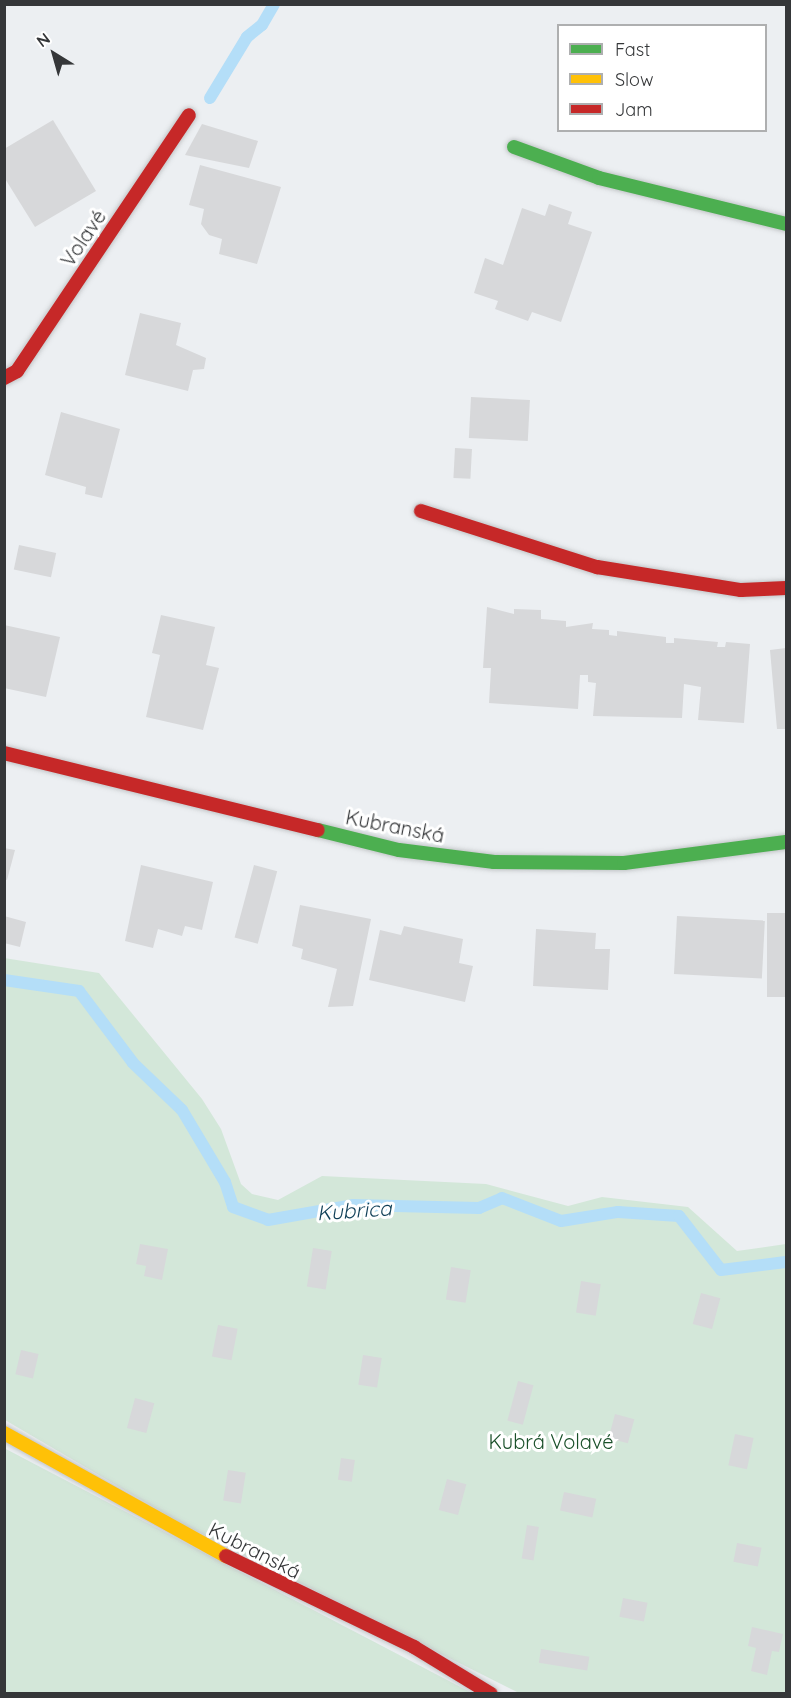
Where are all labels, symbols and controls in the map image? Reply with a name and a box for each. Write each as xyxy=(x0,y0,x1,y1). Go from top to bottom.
north arrow xyxy=(24,24,84,84)
legend xyxy=(557,24,767,132)
text: N xyxy=(32,28,54,51)
text: Fast xyxy=(615,38,650,61)
text: Slow xyxy=(615,68,653,91)
text: Jam xyxy=(615,98,653,121)
street label: Volavé xyxy=(55,205,111,271)
street label: Kubranská xyxy=(344,805,446,847)
water label: Kubrica xyxy=(316,1195,392,1225)
park label: Kubrá Volavé xyxy=(489,1429,613,1453)
street label: Kubranská xyxy=(205,1517,305,1583)

